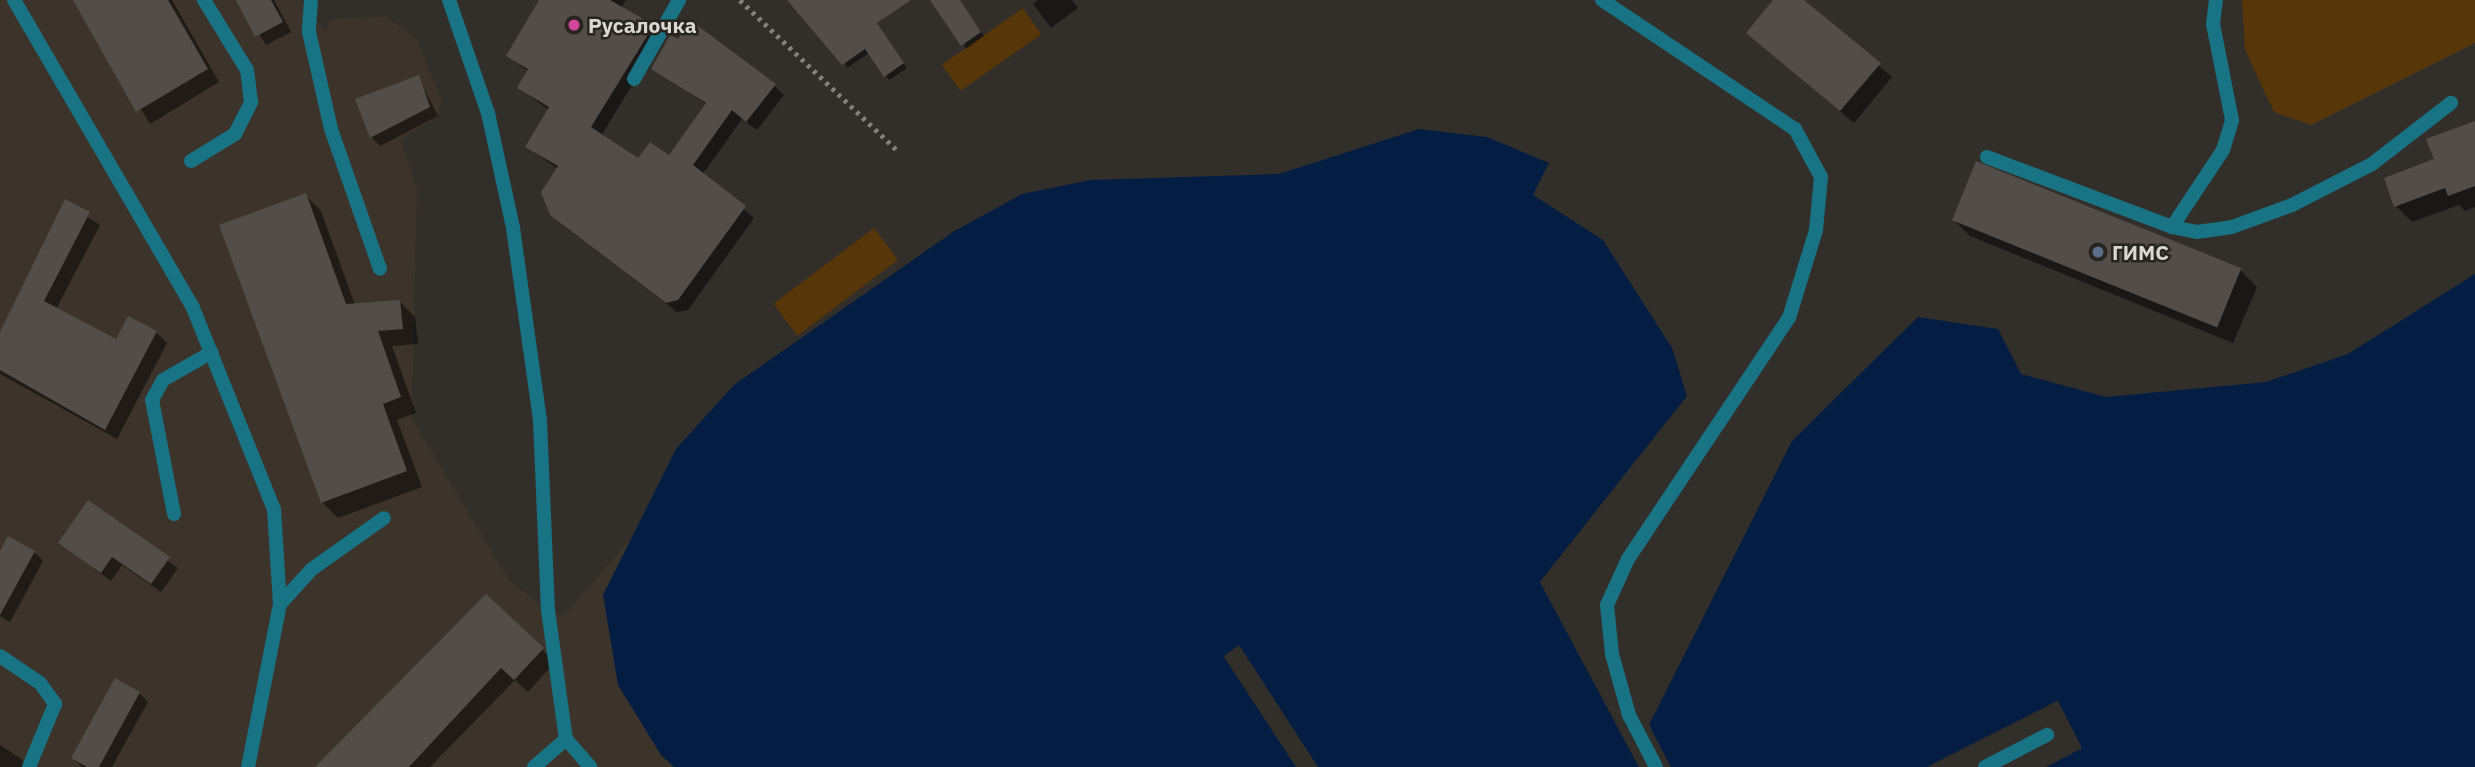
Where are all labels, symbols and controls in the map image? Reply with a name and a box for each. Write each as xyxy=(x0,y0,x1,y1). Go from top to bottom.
place label: Русалочка xyxy=(588,12,697,38)
marker: Русалочка xyxy=(566,17,582,33)
place label: ГИМС xyxy=(2112,239,2169,265)
marker: ГИМС xyxy=(2090,244,2106,260)

